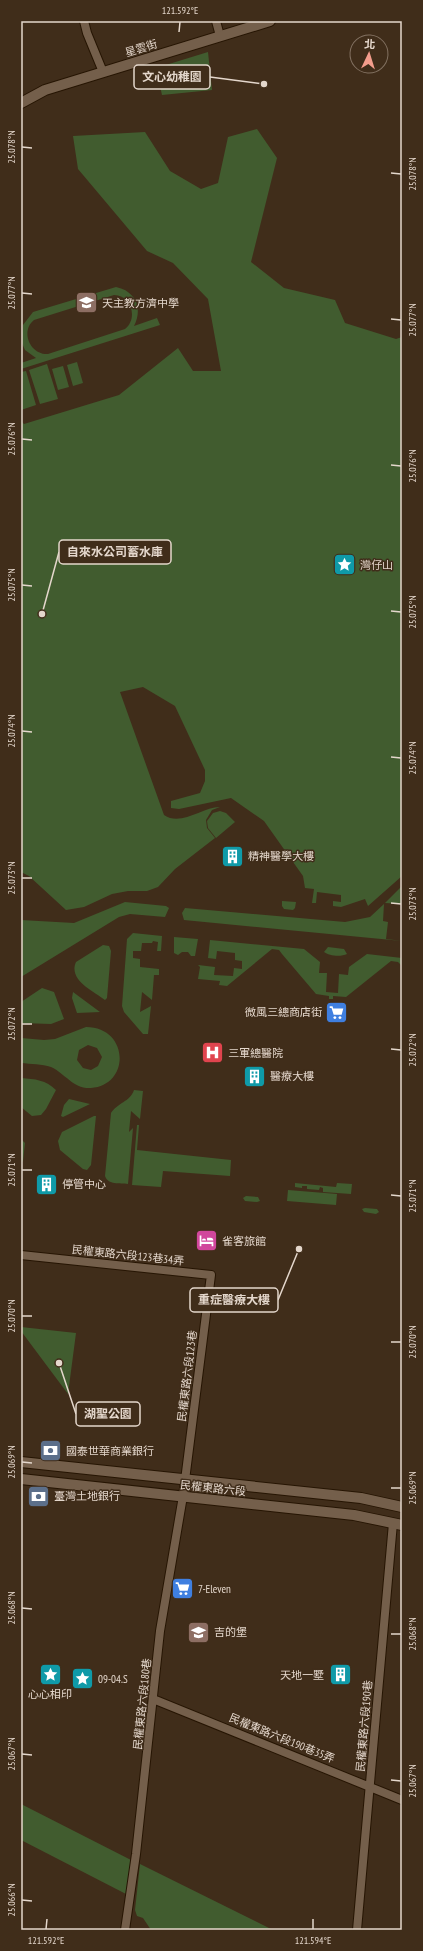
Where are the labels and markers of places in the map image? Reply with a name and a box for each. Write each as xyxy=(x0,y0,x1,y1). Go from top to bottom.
callout: 文心幼稚園 xyxy=(134,65,210,89)
school or university icon: 天主教方濟中學 xyxy=(73,290,99,316)
place label: 天主教方濟中學 xyxy=(102,296,179,310)
callout: 自來水公司蓄水庫 xyxy=(59,540,171,564)
place icon: 灣仔山 xyxy=(331,552,357,578)
place label: 灣仔山 xyxy=(360,558,393,572)
building icon: 精神醫學大樓 xyxy=(219,843,245,869)
place label: 精神醫學大樓 xyxy=(248,849,314,863)
supermarket icon: 微風三總商店街 xyxy=(324,999,350,1025)
place label: 微風三總商店街 xyxy=(245,1005,322,1019)
hospital icon: 三軍總醫院 xyxy=(199,1040,225,1066)
place label: 三軍總醫院 xyxy=(228,1046,283,1060)
building icon: 醫療大樓 xyxy=(242,1063,268,1089)
place label: 醫療大樓 xyxy=(270,1069,314,1083)
building icon: 停管中心 xyxy=(34,1171,60,1197)
place label: 停管中心 xyxy=(62,1177,106,1191)
hotel icon: 雀客旅館 xyxy=(194,1228,220,1254)
place label: 雀客旅館 xyxy=(222,1234,266,1248)
callout: 重症醫療大樓 xyxy=(190,1288,278,1312)
callout: 湖聖公園 xyxy=(76,1402,140,1426)
bank icon: 國泰世華商業銀行 xyxy=(37,1438,63,1464)
place label: 國泰世華商業銀行 xyxy=(66,1444,154,1458)
bank icon: 臺灣土地銀行 xyxy=(25,1483,51,1509)
place label: 臺灣土地銀行 xyxy=(54,1489,120,1503)
supermarket icon: 7-Eleven xyxy=(169,1576,195,1602)
place label: 7-Eleven xyxy=(198,1582,231,1596)
school or university icon: 吉的堡 xyxy=(185,1619,211,1645)
place label: 吉的堡 xyxy=(214,1625,247,1639)
place icon: 心心相印 xyxy=(37,1661,63,1687)
building icon: 天地一墅 xyxy=(327,1662,353,1688)
place icon: 09-04.S xyxy=(70,1666,96,1692)
place label: 天地一墅 xyxy=(280,1668,324,1682)
place label: 09-04.S xyxy=(98,1672,128,1686)
place label: 心心相印 xyxy=(28,1687,72,1701)

